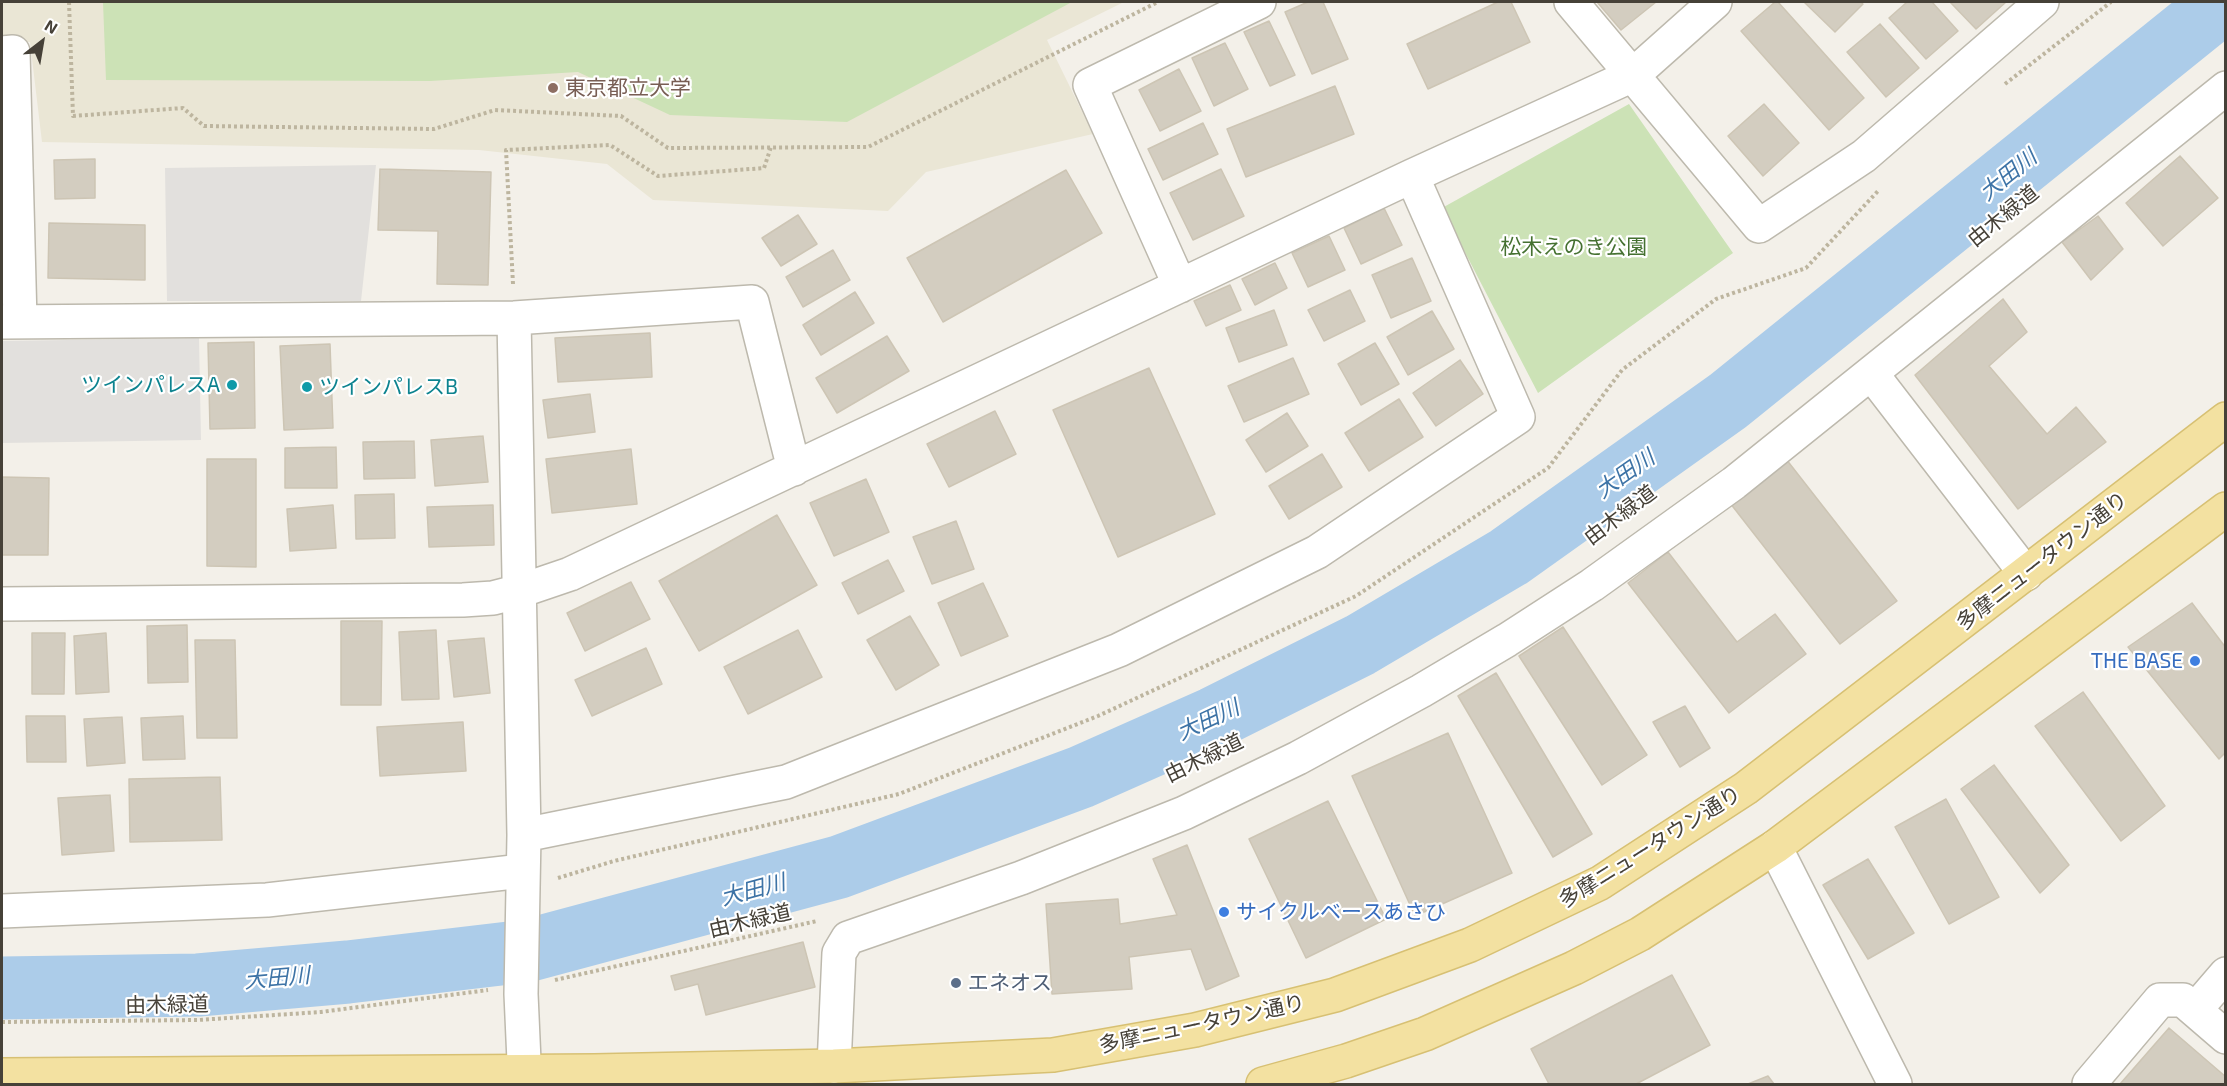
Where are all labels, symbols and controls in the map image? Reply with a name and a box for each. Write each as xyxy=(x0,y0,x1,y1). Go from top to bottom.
north arrow xyxy=(12,12,72,72)
text: N xyxy=(42,15,61,37)
place label: 東京都立大学 xyxy=(565,75,691,101)
marker: 東京都立大学 xyxy=(546,81,560,95)
water label: 大田川 xyxy=(1974,144,2042,206)
street label: 由木緑道 xyxy=(1962,180,2044,252)
park label: 松木えのき公園 xyxy=(1501,234,1647,260)
place label: ツインパレスA xyxy=(81,372,220,398)
place label: ツインパレスB xyxy=(319,374,458,400)
marker: ツインパレスA xyxy=(225,378,239,392)
marker: ツインパレスB xyxy=(300,380,314,394)
water label: 大田川 xyxy=(1590,444,1660,504)
street label: 由木緑道 xyxy=(1579,480,1661,550)
street label: 多摩ニュータウン通り xyxy=(1952,486,2132,636)
place label: THE BASE xyxy=(2091,648,2183,674)
marker: THE BASE xyxy=(2188,654,2202,668)
water label: 大田川 xyxy=(1173,694,1243,746)
street label: 由木緑道 xyxy=(1161,728,1247,788)
street label: 多摩ニュータウン通り xyxy=(1554,781,1746,913)
water label: 大田川 xyxy=(718,869,788,911)
street label: 由木緑道 xyxy=(706,899,794,943)
place label: サイクルベースあさひ xyxy=(1236,899,1446,925)
marker: サイクルベースあさひ xyxy=(1217,905,1231,919)
water label: 大田川 xyxy=(243,962,311,994)
place label: エネオス xyxy=(968,970,1052,996)
marker: エネオス xyxy=(949,976,963,990)
street label: 多摩ニュータウン通り xyxy=(1097,990,1307,1058)
street label: 由木緑道 xyxy=(125,992,209,1018)

